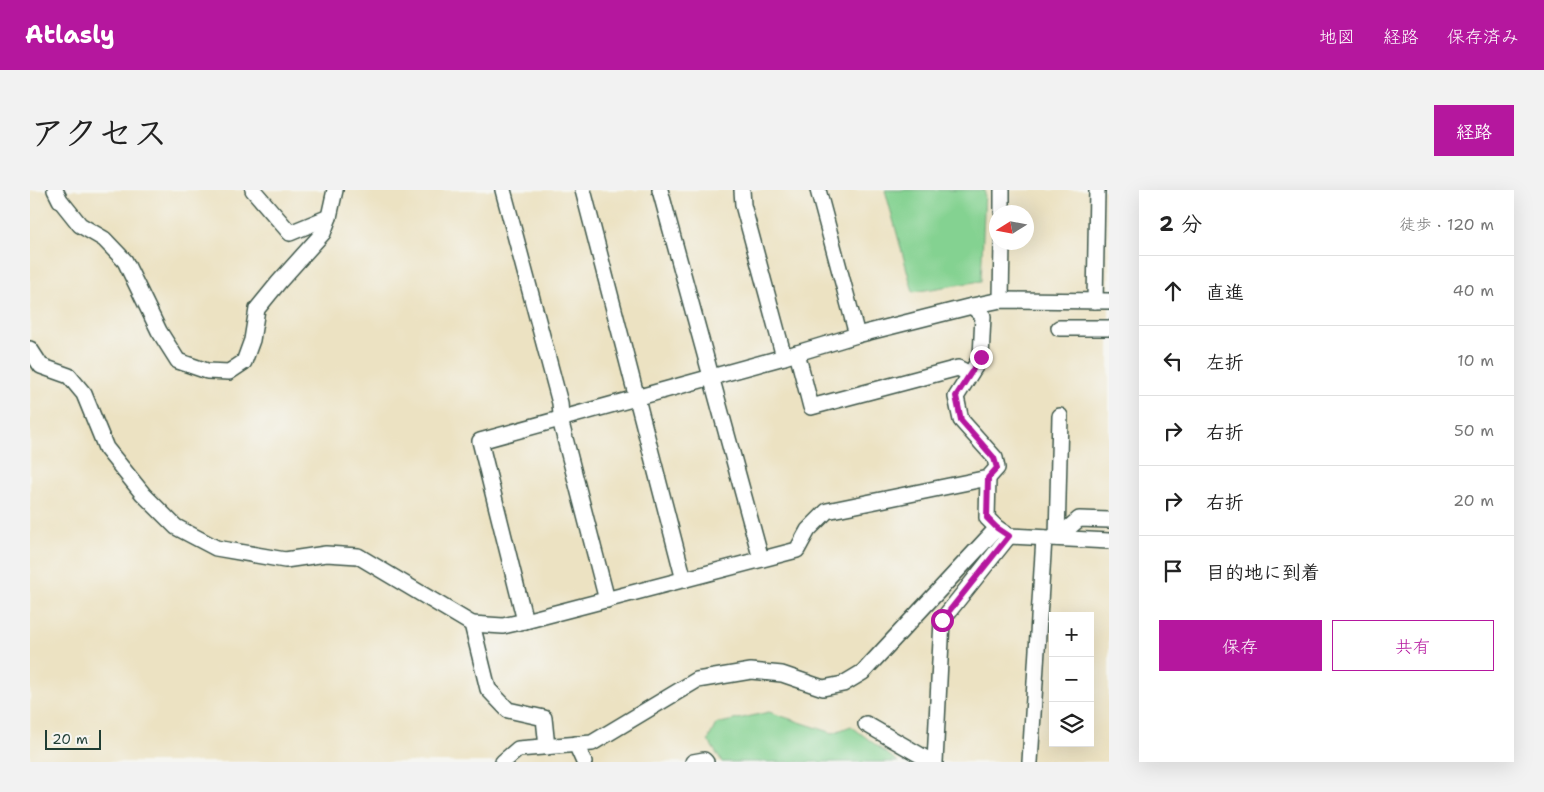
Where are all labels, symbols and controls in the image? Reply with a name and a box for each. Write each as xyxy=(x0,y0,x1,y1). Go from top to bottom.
text: Atlasly xyxy=(25,19,115,51)
text: 地図 xyxy=(1319,25,1355,49)
text: 経路 xyxy=(1383,25,1419,49)
text: 保存済み xyxy=(1447,25,1519,49)
button: 経路 xyxy=(1434,105,1514,156)
text: アクセス xyxy=(30,109,168,156)
north arrow xyxy=(989,205,1034,250)
text: 2 分 xyxy=(1159,210,1202,238)
text: 徒歩 · 120 m xyxy=(1400,214,1494,235)
icon: ahead xyxy=(1159,277,1187,305)
text: 直進 xyxy=(1206,280,1244,305)
text: 40 m xyxy=(1452,280,1494,301)
route end xyxy=(970,346,993,369)
icon: left xyxy=(1159,347,1187,375)
text: 左折 xyxy=(1206,350,1244,375)
text: 10 m xyxy=(1457,350,1494,371)
icon: right xyxy=(1159,417,1187,445)
text: 右折 xyxy=(1206,420,1244,445)
text: 50 m xyxy=(1454,420,1494,441)
icon: right xyxy=(1159,487,1187,515)
text: 右折 xyxy=(1206,490,1244,515)
text: 20 m xyxy=(1453,490,1494,511)
icon: arrive xyxy=(1159,557,1187,585)
text: 目的地に到着 xyxy=(1206,560,1320,585)
route start xyxy=(931,609,954,632)
map controls xyxy=(1049,612,1094,747)
button: + xyxy=(1049,612,1094,657)
button: 保存 xyxy=(1159,620,1322,671)
button: 共有 xyxy=(1332,620,1494,671)
button: − xyxy=(1049,657,1094,702)
button: layers xyxy=(1049,702,1094,747)
scale bar xyxy=(45,727,101,750)
text: 20 m xyxy=(52,730,88,748)

